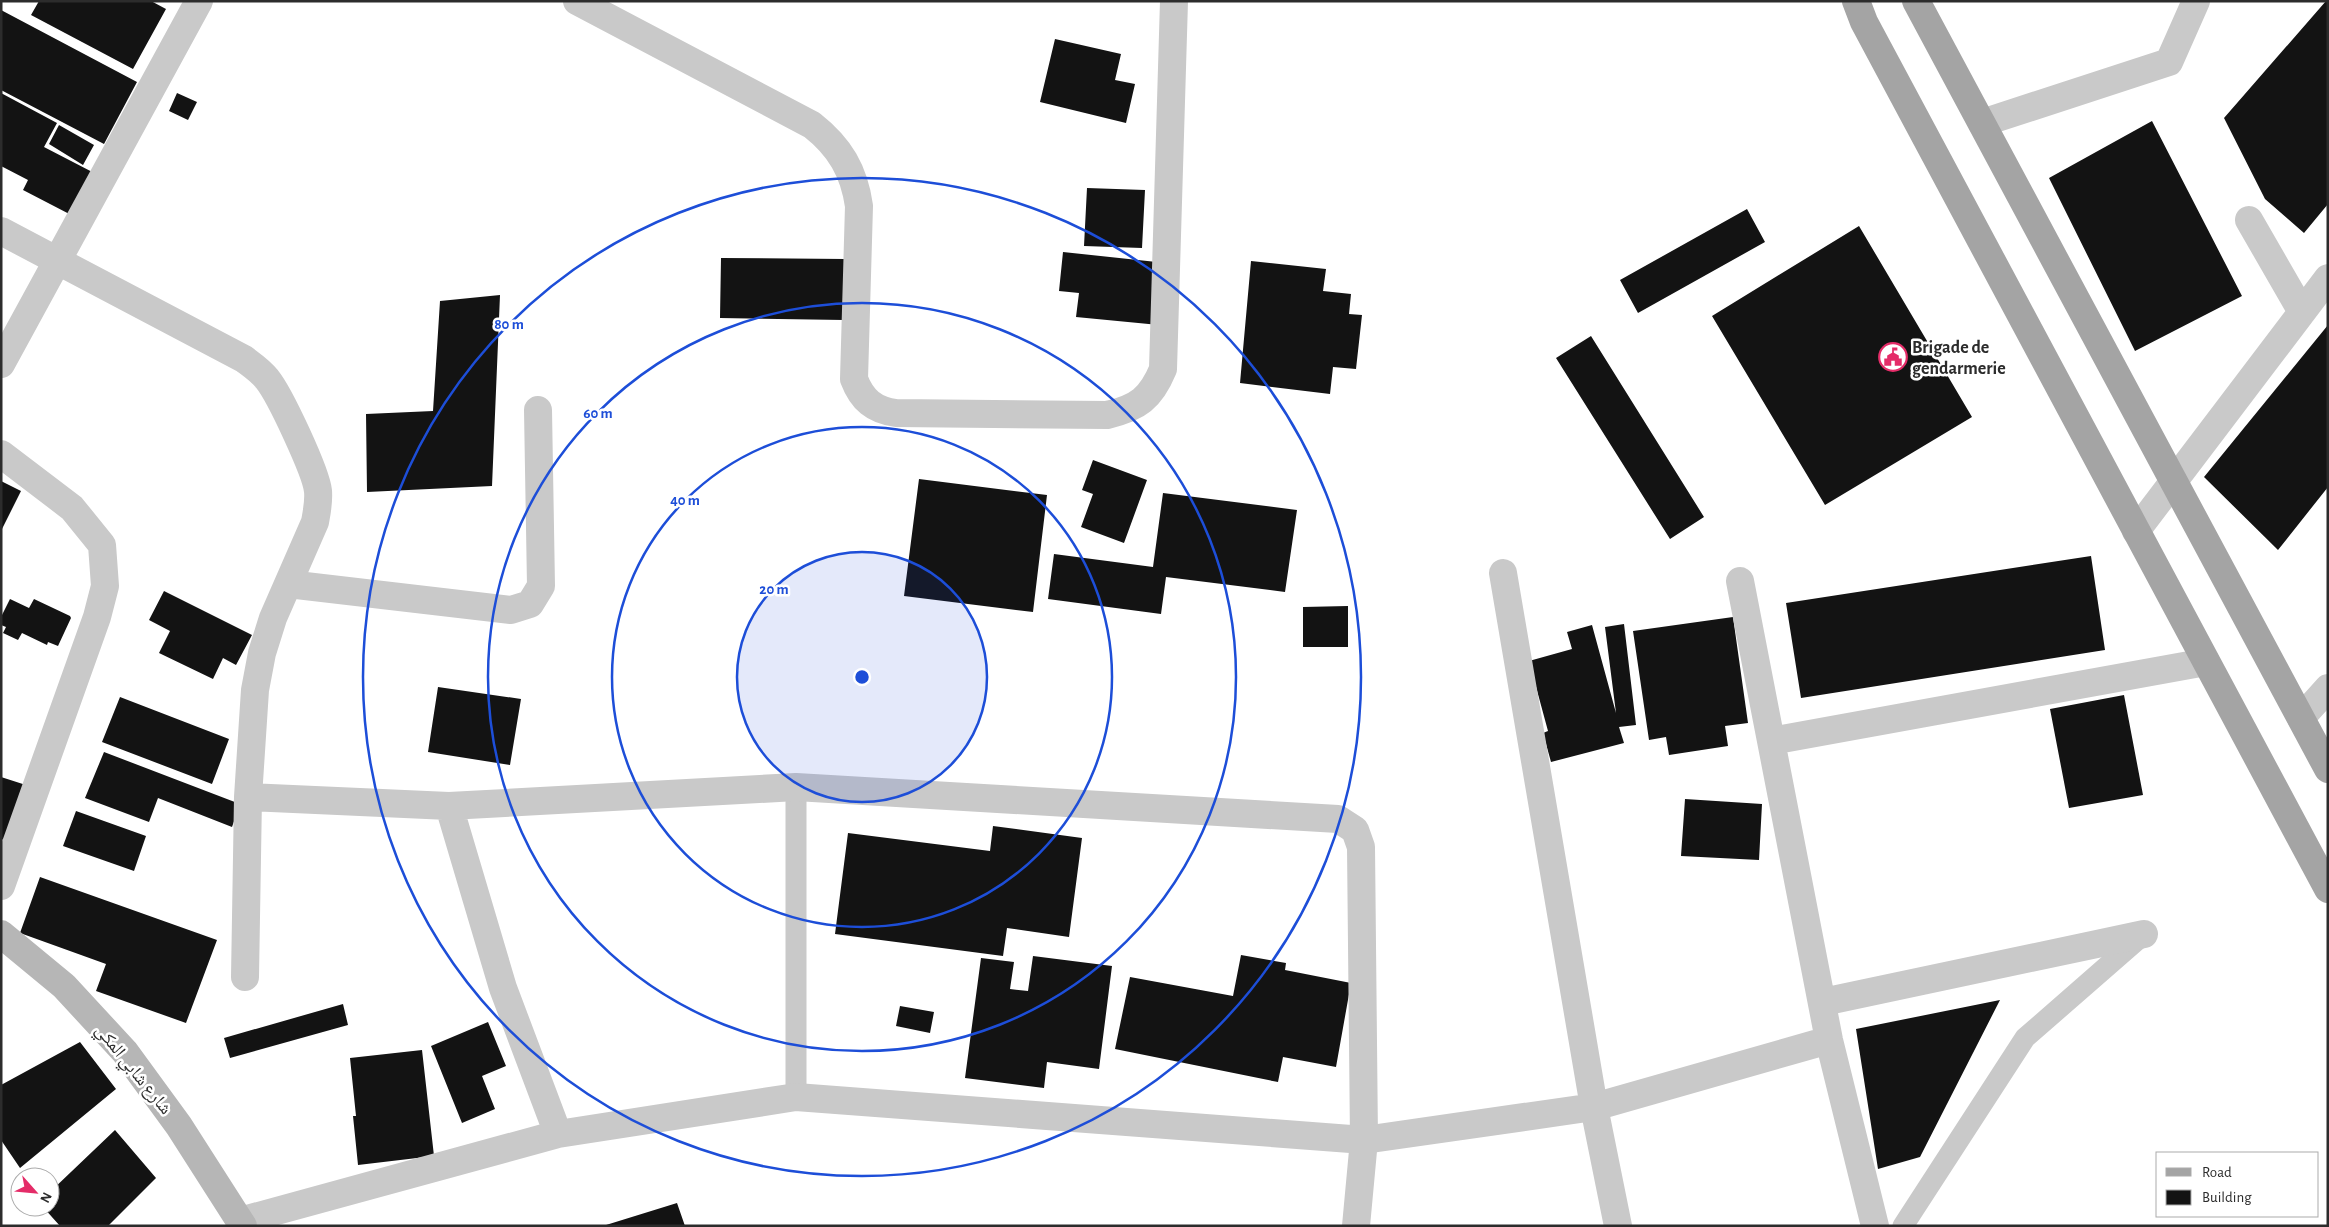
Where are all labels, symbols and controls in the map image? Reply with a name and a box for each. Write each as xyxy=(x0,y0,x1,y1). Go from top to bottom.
text: 80 m xyxy=(494,317,524,332)
place label: Brigade de gendarmerie xyxy=(1912,339,2006,378)
public building icon: Brigade de gendarmerie xyxy=(1878,342,1908,372)
text: 60 m xyxy=(583,406,613,421)
text: 40 m xyxy=(670,493,700,508)
text: 20 m xyxy=(759,582,789,597)
centre of rings xyxy=(853,668,871,686)
street label: شارع شابي المكي xyxy=(88,1021,175,1121)
legend xyxy=(2156,1152,2319,1217)
text: Road xyxy=(2202,1165,2232,1180)
north arrow xyxy=(10,1167,60,1217)
text: N xyxy=(37,1190,54,1205)
text: Building xyxy=(2202,1190,2252,1205)

